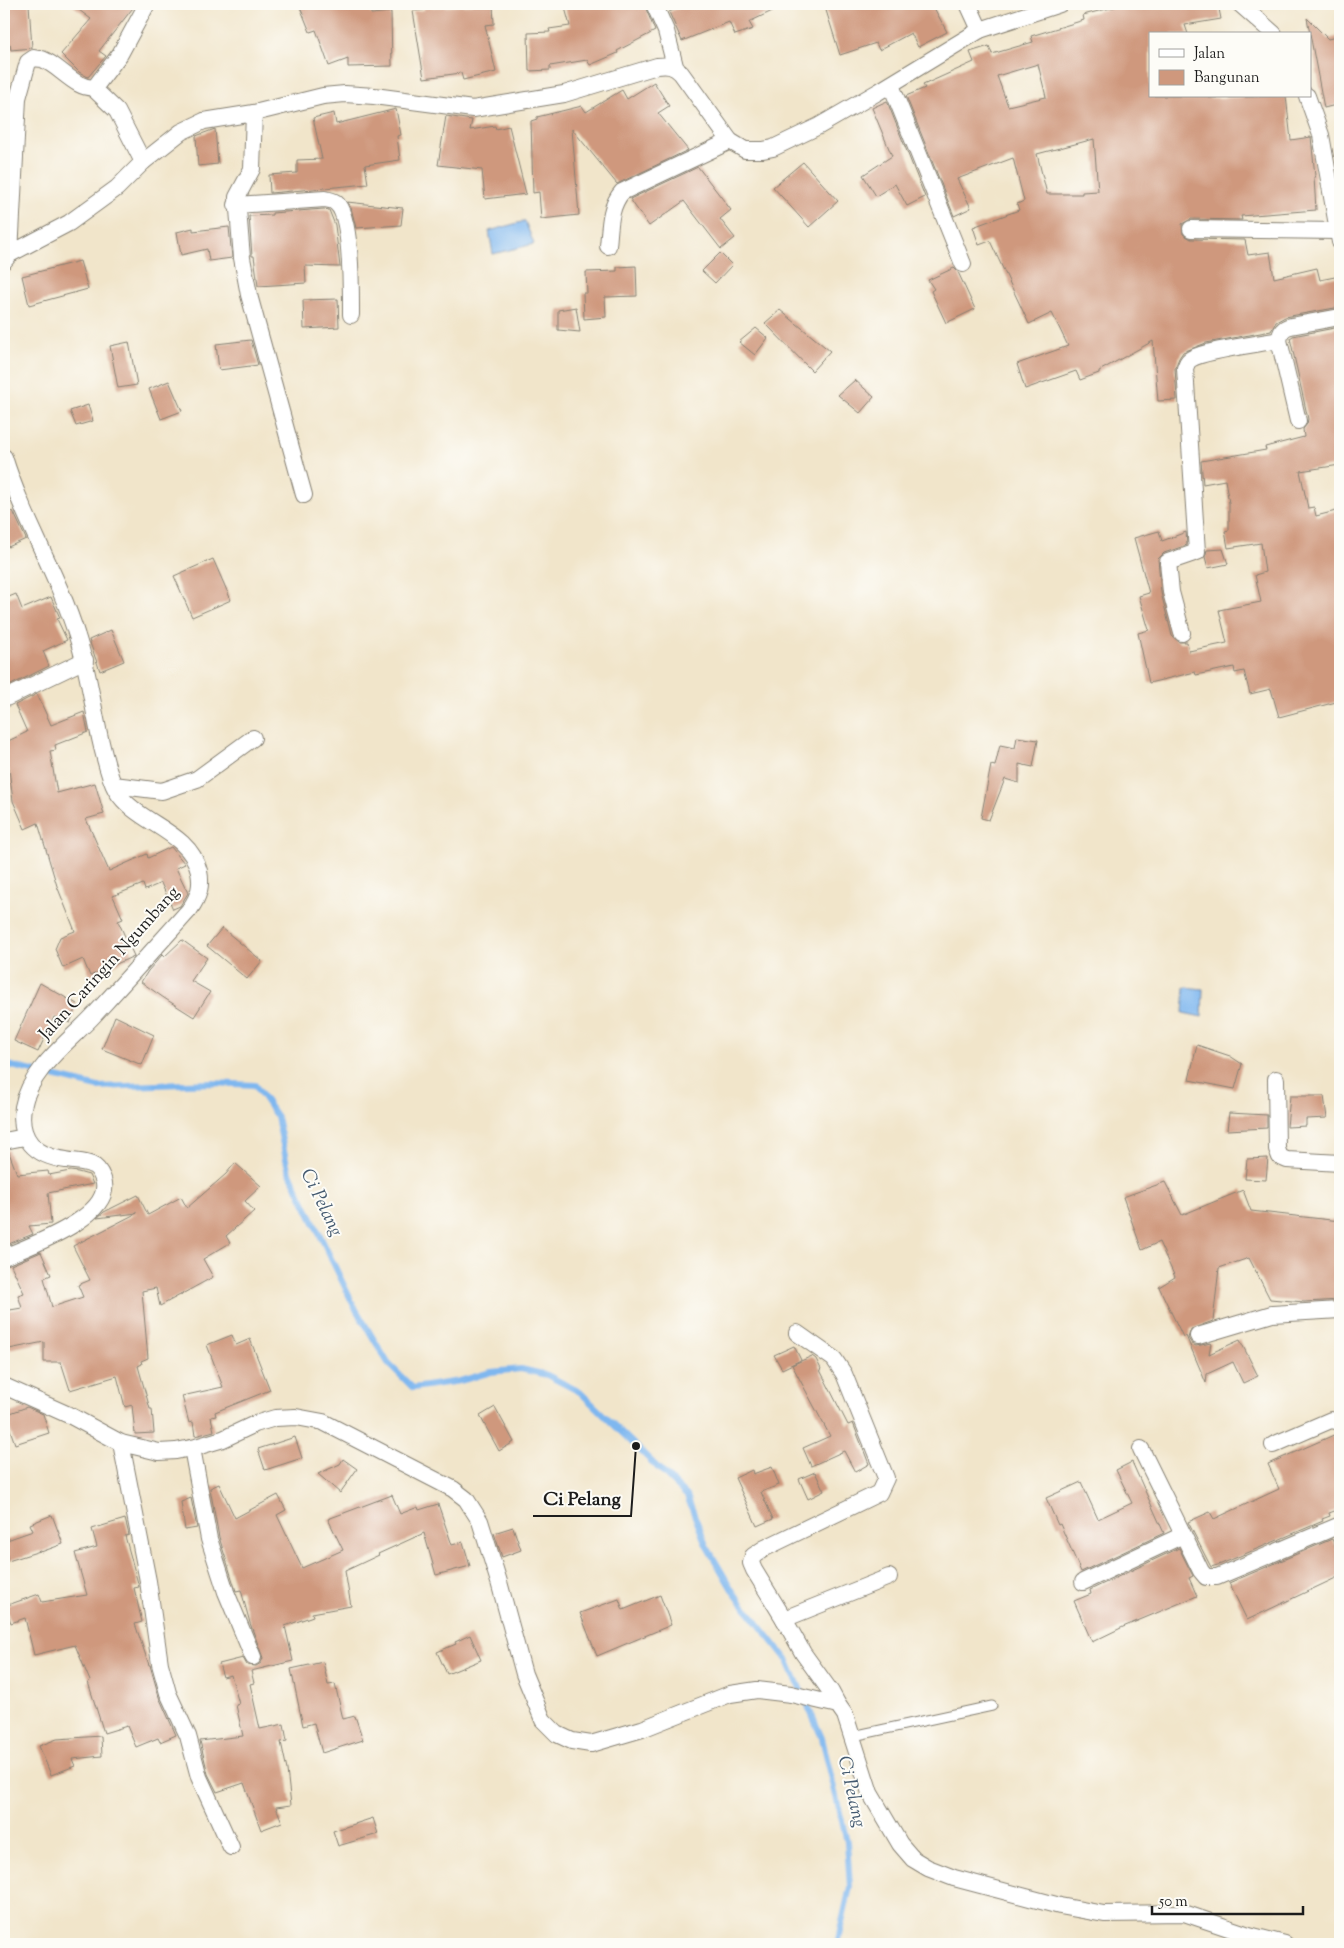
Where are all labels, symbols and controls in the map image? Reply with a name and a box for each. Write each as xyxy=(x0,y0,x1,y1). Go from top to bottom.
legend xyxy=(1149,32,1312,98)
text: Jalan xyxy=(1193,44,1225,65)
text: Bangunan xyxy=(1194,68,1260,89)
street label: Jalan Caringin Ngumbang xyxy=(33,881,187,1048)
water label: Ci Pelang xyxy=(293,1164,349,1242)
callout: Ci Pelang xyxy=(533,1482,631,1516)
text: Ci Pelang xyxy=(543,1487,621,1514)
water label: Ci Pelang xyxy=(830,1753,872,1831)
scale bar xyxy=(1152,1883,1303,1915)
text: 50 m xyxy=(1158,1892,1188,1913)

